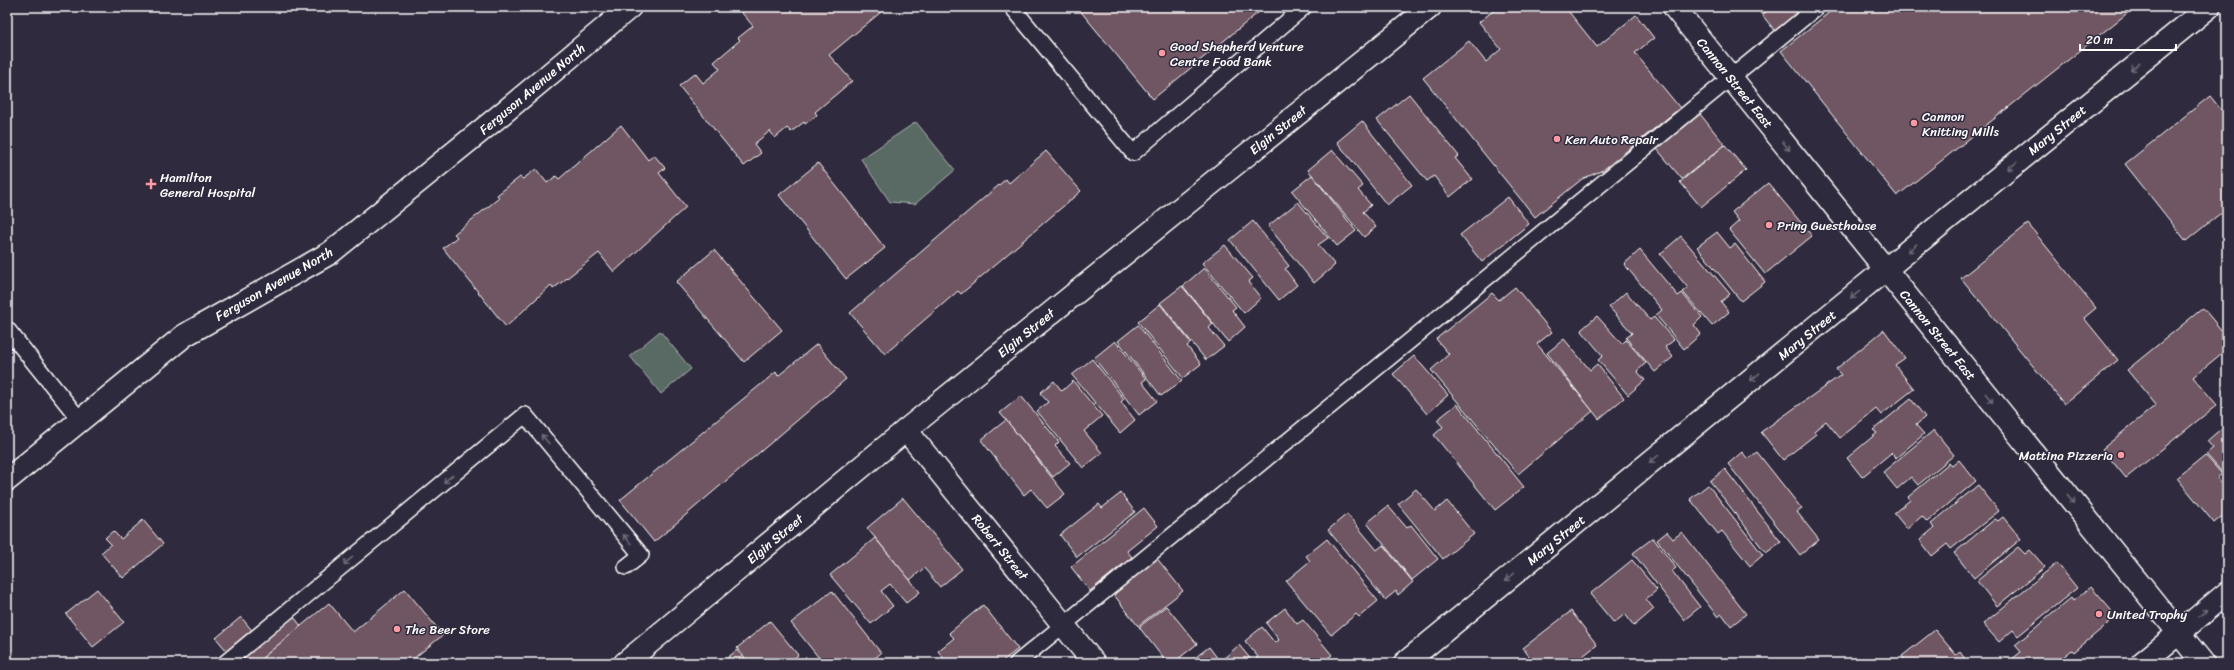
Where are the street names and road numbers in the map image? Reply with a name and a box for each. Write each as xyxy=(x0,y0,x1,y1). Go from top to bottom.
street label: Cannon Street East xyxy=(1691,32,1779,134)
street label: Ferguson Avenue North xyxy=(474,37,591,141)
street label: Elgin Street xyxy=(1244,99,1313,161)
street label: Mary Street xyxy=(2022,99,2092,161)
street label: Ferguson Avenue North xyxy=(211,241,338,327)
street label: Cannon Street East xyxy=(1894,284,1982,386)
street label: Elgin Street xyxy=(992,302,1061,364)
street label: Mary Street xyxy=(1772,304,1842,366)
street label: Elgin Street xyxy=(741,508,809,570)
street label: Robert Street xyxy=(966,509,1035,586)
street label: Mary Street xyxy=(1521,509,1591,571)

